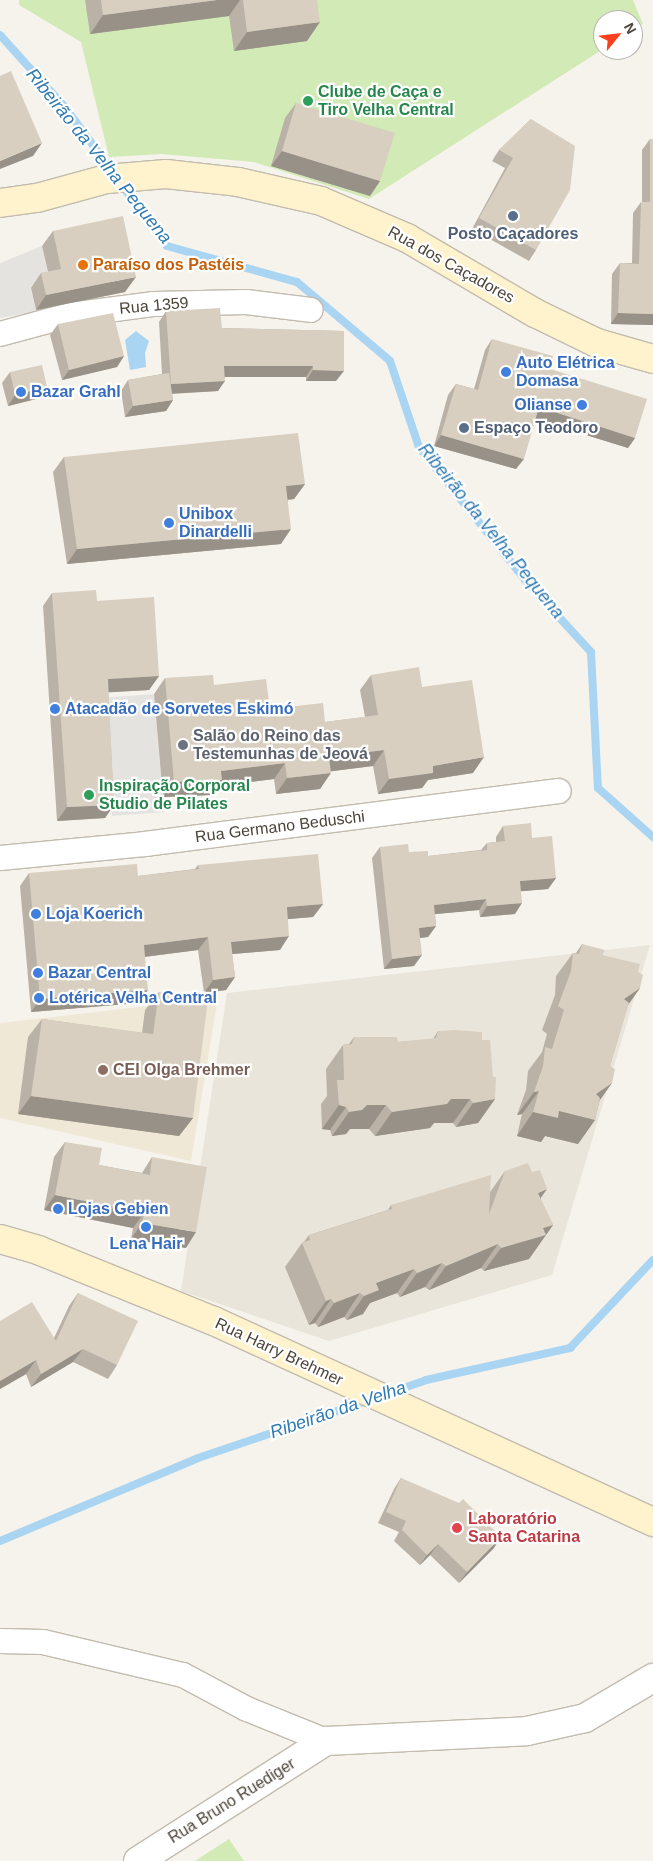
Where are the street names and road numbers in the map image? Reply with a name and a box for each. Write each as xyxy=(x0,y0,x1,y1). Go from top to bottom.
street label: Rua dos Caçadores xyxy=(385,222,517,308)
street label: Rua 1359 xyxy=(119,293,189,319)
street label: Rua Germano Beduschi xyxy=(194,807,366,847)
street label: Rua Harry Brehmer xyxy=(212,1314,346,1390)
street label: Rua Bruno Ruediger xyxy=(165,1754,299,1848)

